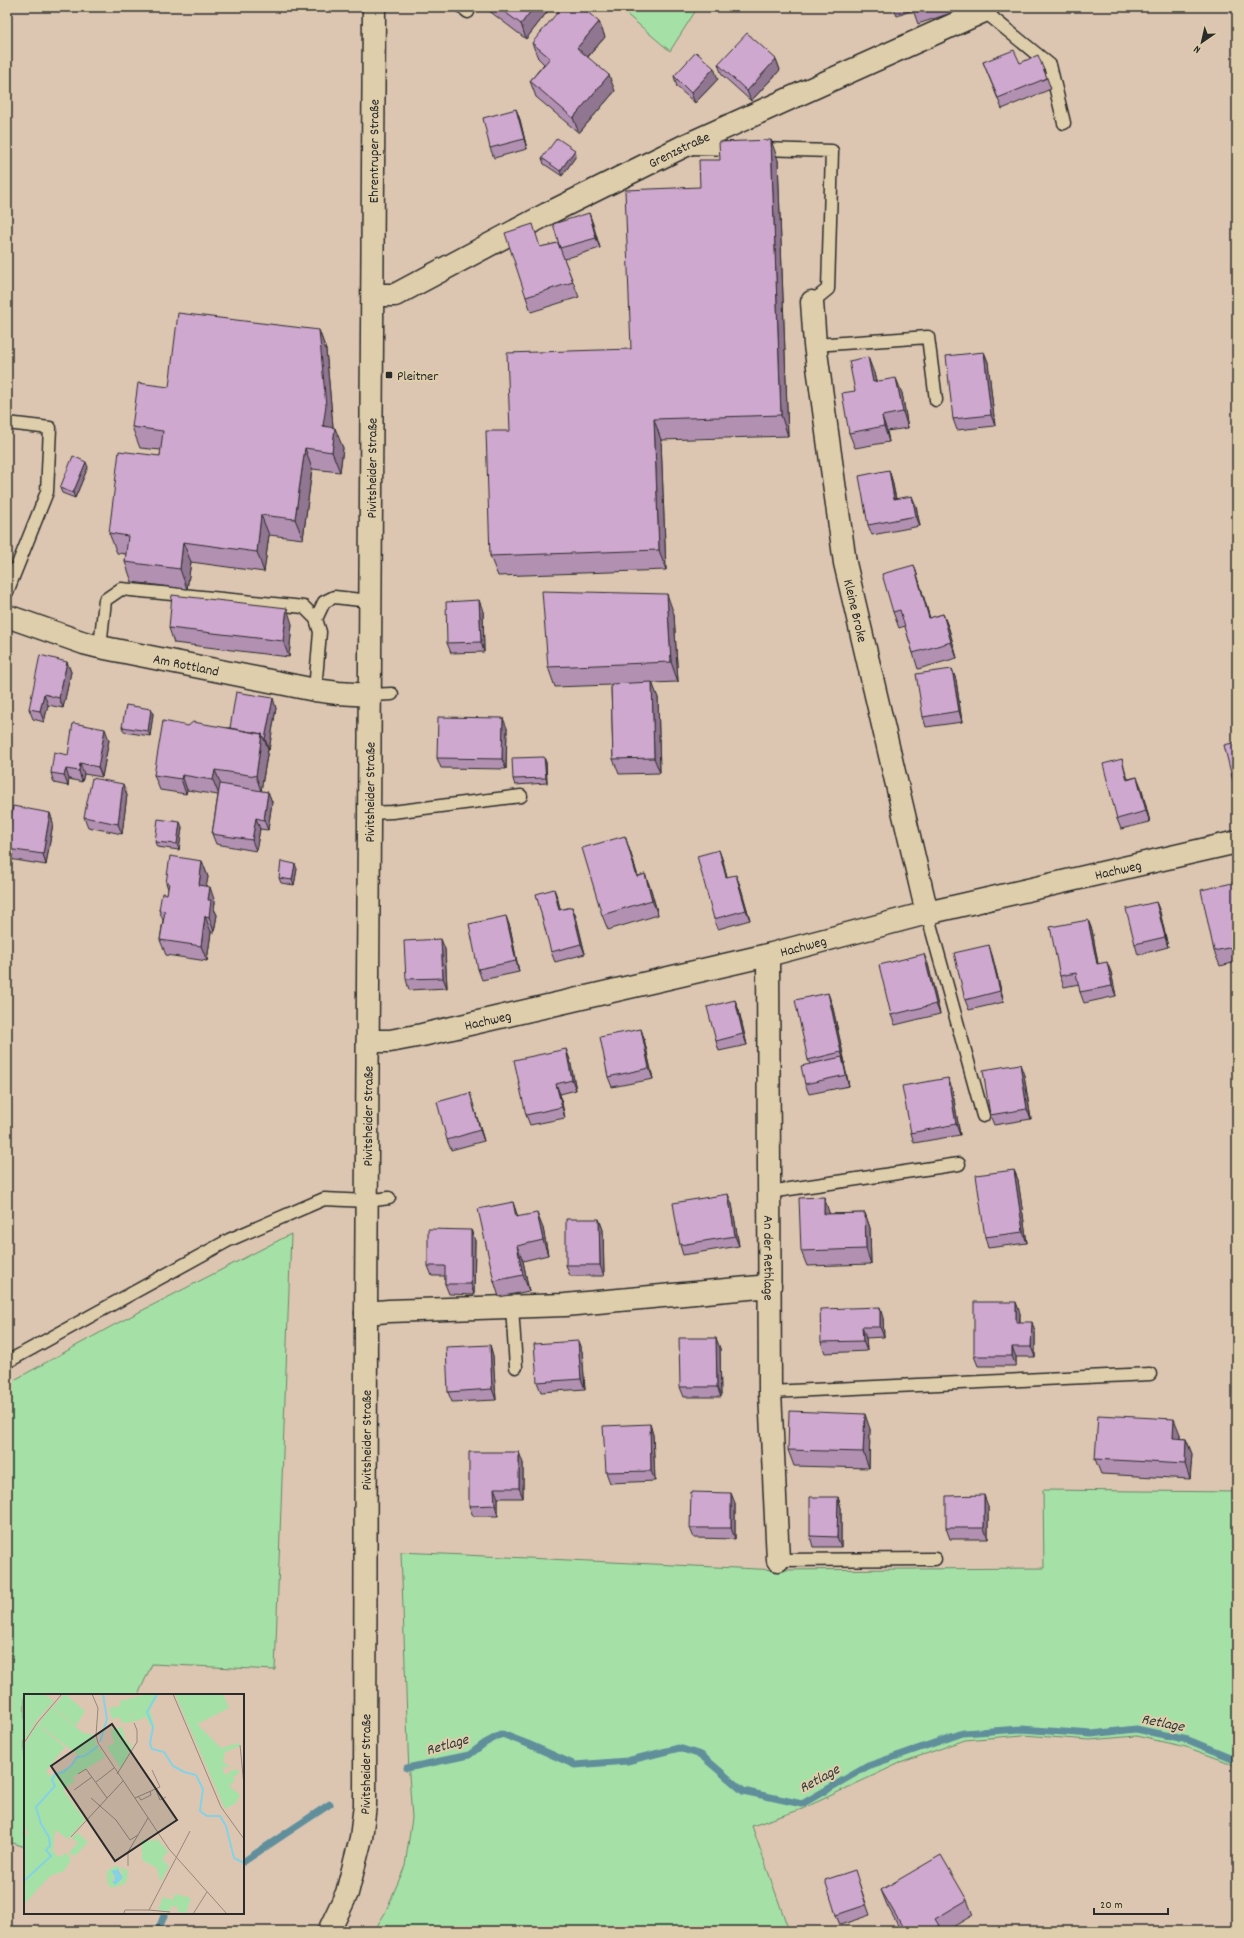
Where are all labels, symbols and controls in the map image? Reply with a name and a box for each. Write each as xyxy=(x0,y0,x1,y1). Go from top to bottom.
north arrow xyxy=(1182,22,1222,62)
text: N xyxy=(1190,40,1204,57)
street label: Ehrentruper Straße xyxy=(365,99,385,203)
street label: Grenzstraße xyxy=(645,128,713,174)
place label: Pleitner xyxy=(397,367,439,387)
marker: Pleitner xyxy=(384,370,394,380)
street label: Pivitsheider Straße xyxy=(363,418,383,518)
street label: Kleine Broke xyxy=(837,577,871,645)
street label: Am Rottland xyxy=(151,650,221,683)
street label: Pivitsheider Straße xyxy=(361,742,381,842)
street label: Hachweg xyxy=(1093,856,1144,886)
street label: Hachweg xyxy=(778,932,829,963)
street label: Hachweg xyxy=(463,1007,513,1037)
street label: Pivitsheider Straße xyxy=(359,1066,380,1166)
street label: An der Rethlage xyxy=(757,1215,778,1301)
street label: Pivitsheider Straße xyxy=(358,1390,378,1490)
inset map xyxy=(24,1694,244,1914)
water label: Retlage xyxy=(1139,1709,1187,1739)
street label: Pivitsheider Straße xyxy=(356,1714,377,1816)
water label: Retlage xyxy=(424,1729,473,1762)
water label: Retlage xyxy=(796,1759,845,1800)
scale bar xyxy=(1094,1890,1168,1916)
text: 20 m xyxy=(1100,1897,1123,1914)

